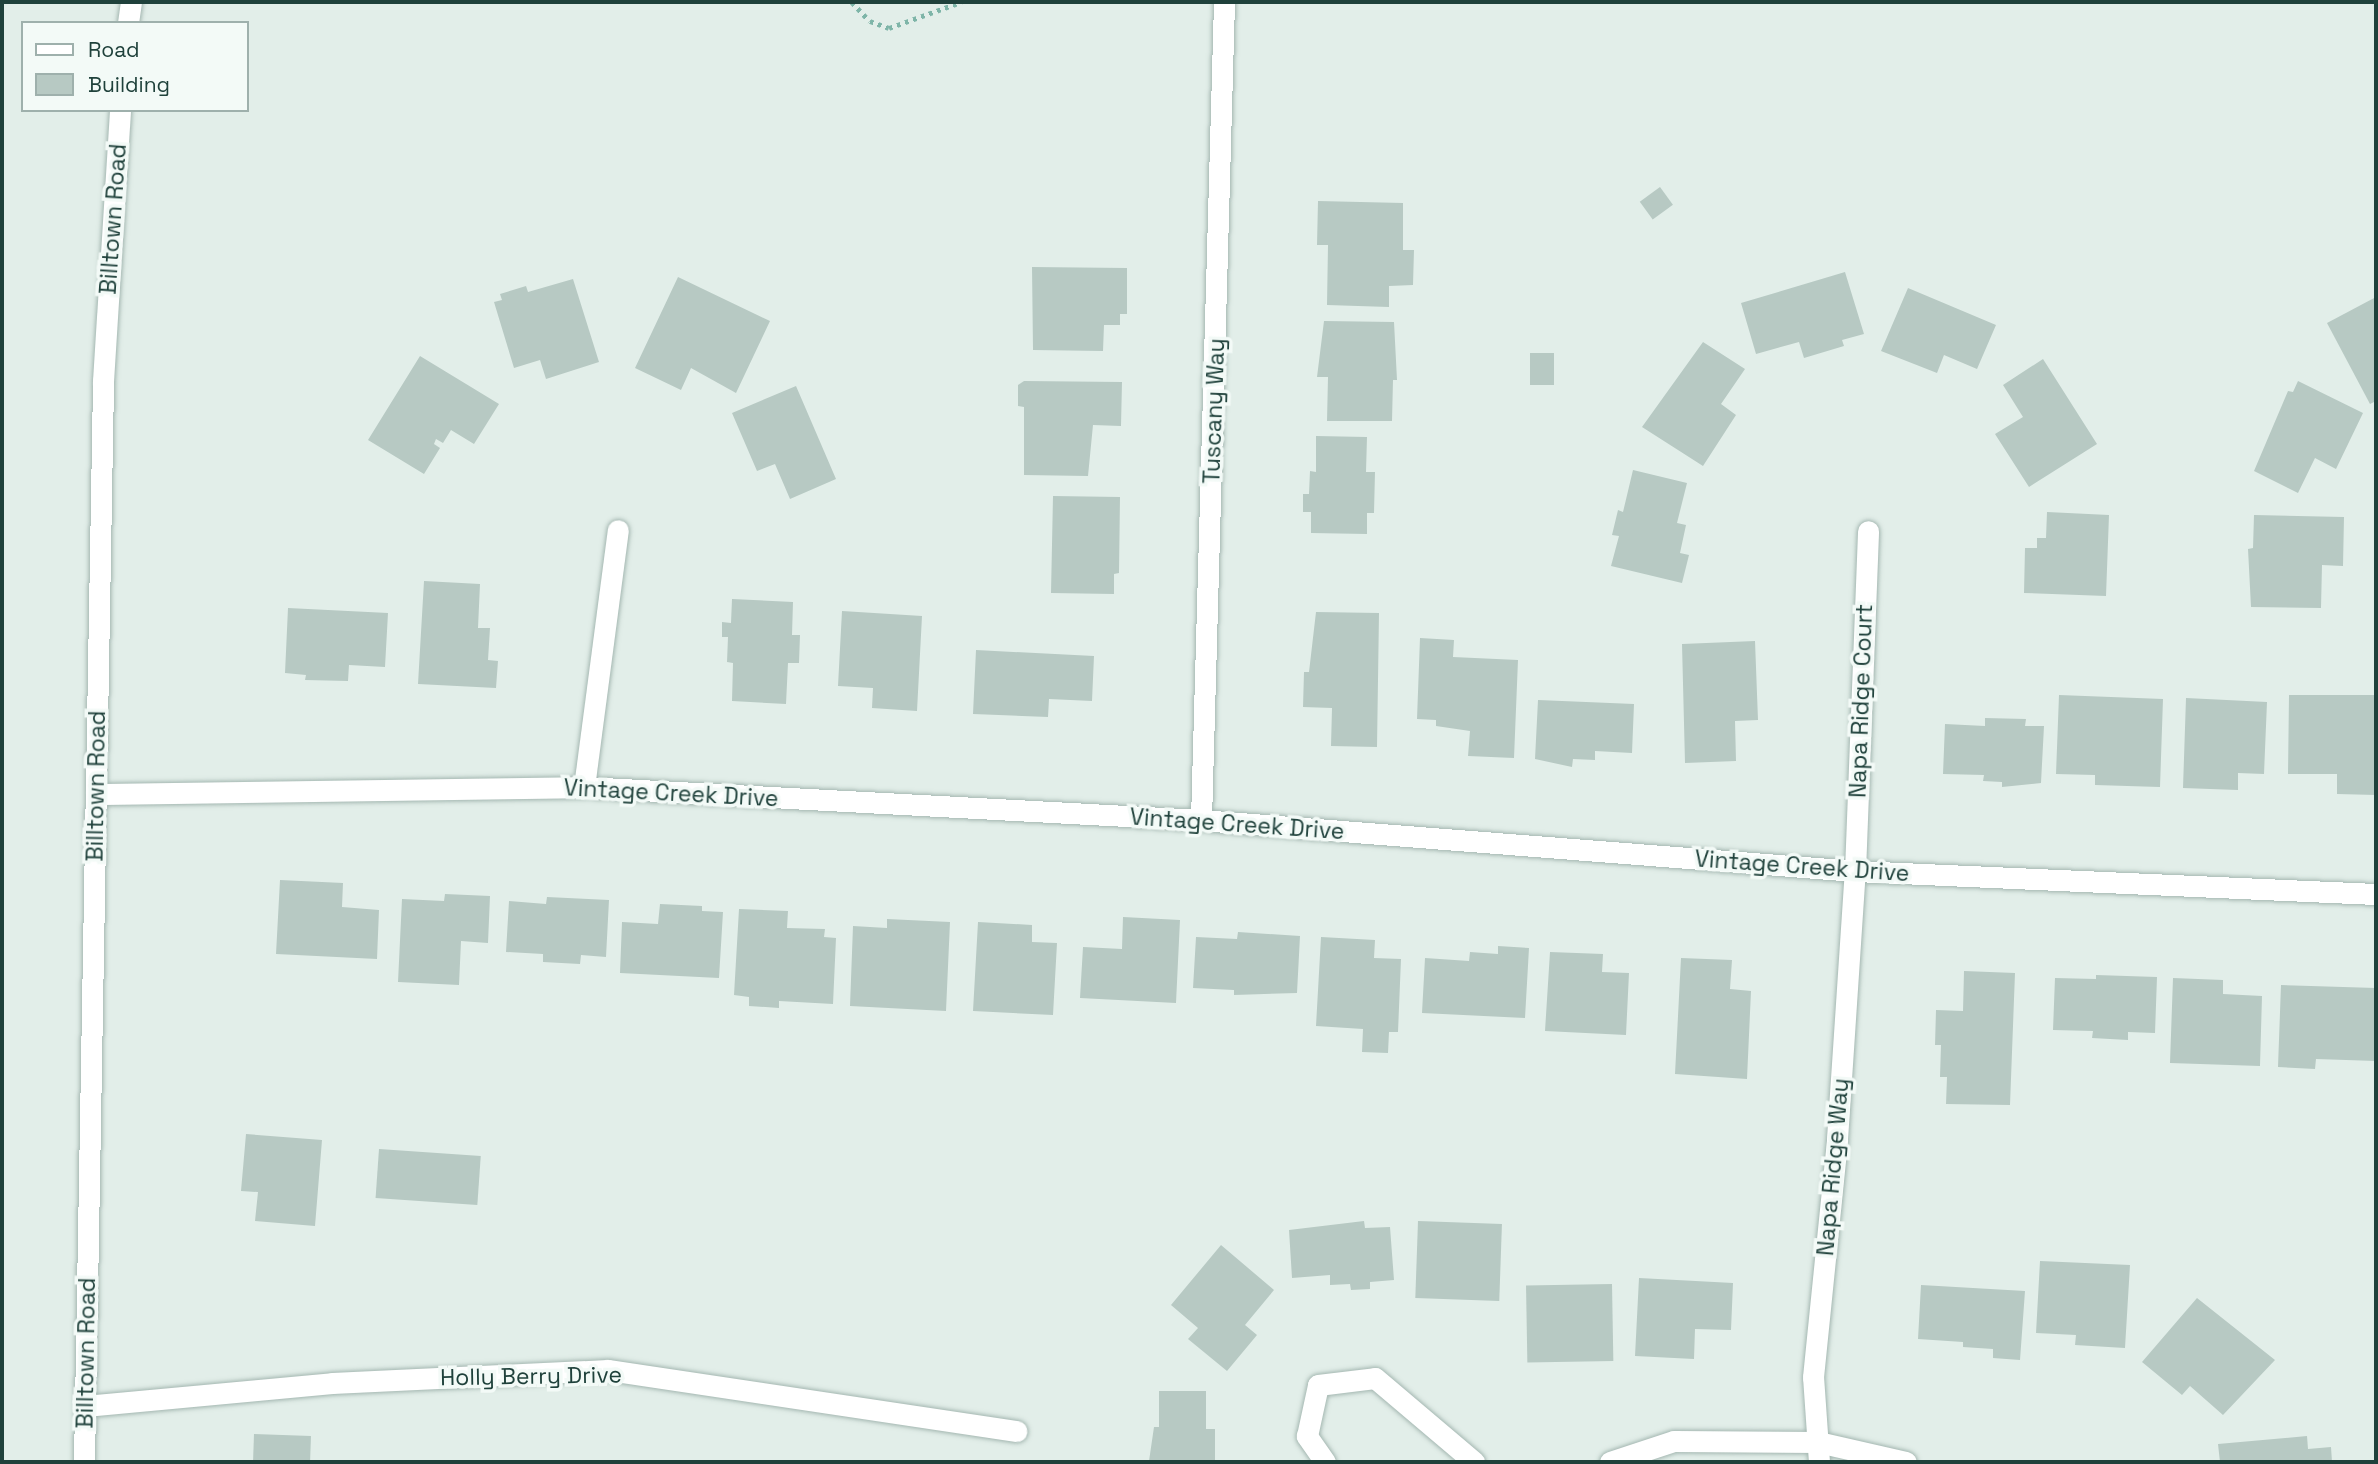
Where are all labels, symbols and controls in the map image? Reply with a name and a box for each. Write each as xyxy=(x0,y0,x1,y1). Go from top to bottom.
legend xyxy=(21,21,248,112)
text: Road xyxy=(88,36,140,63)
text: Building xyxy=(88,71,170,98)
street label: Billtown Road xyxy=(94,143,132,295)
street label: Tuscany Way xyxy=(1198,338,1230,484)
street label: Napa Ridge Court xyxy=(1844,604,1878,798)
street label: Billtown Road xyxy=(81,710,111,862)
street label: Vintage Creek Drive xyxy=(563,774,779,812)
street label: Vintage Creek Drive xyxy=(1129,803,1345,845)
street label: Vintage Creek Drive xyxy=(1694,845,1910,887)
street label: Napa Ridge Way xyxy=(1811,1077,1855,1257)
street label: Billtown Road xyxy=(71,1277,101,1429)
street label: Holly Berry Drive xyxy=(440,1361,622,1391)

